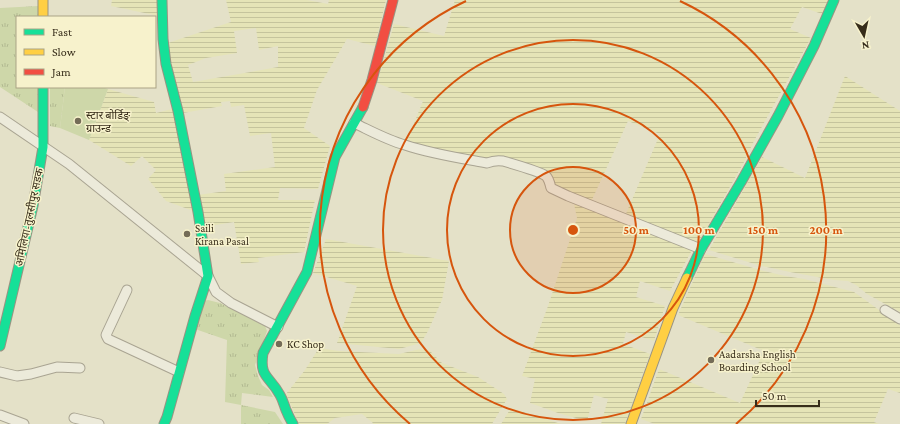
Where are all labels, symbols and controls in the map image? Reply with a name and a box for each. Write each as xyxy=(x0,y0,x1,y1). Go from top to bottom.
legend xyxy=(16,16,156,88)
north arrow xyxy=(844,16,884,56)
text: Fast xyxy=(52,25,73,39)
text: N xyxy=(860,39,870,52)
text: Slow xyxy=(52,45,76,59)
text: Jam xyxy=(51,65,71,79)
place label: स्टार बोर्डिङ् ग्राउन्ड xyxy=(86,109,131,134)
marker: स्टार बोर्डिङ् ग्राउन्ड xyxy=(73,116,83,126)
street label: अमिलिया-तुलसीपुर सडक xyxy=(13,166,46,267)
place label: Saili Kirana Pasal xyxy=(195,222,249,247)
centre of rings xyxy=(566,223,580,237)
text: 50 m xyxy=(623,223,650,237)
text: 100 m xyxy=(683,223,716,237)
text: 150 m xyxy=(748,223,779,237)
text: 200 m xyxy=(809,223,843,237)
marker: Saili Kirana Pasal xyxy=(182,229,192,239)
place label: KC Shop xyxy=(287,338,324,351)
marker: KC Shop xyxy=(274,339,284,349)
place label: Aadarsha English Boarding School xyxy=(719,348,796,374)
marker: Aadarsha English Boarding School xyxy=(706,355,716,365)
scale bar xyxy=(756,382,819,408)
text: 50 m xyxy=(762,389,787,403)

